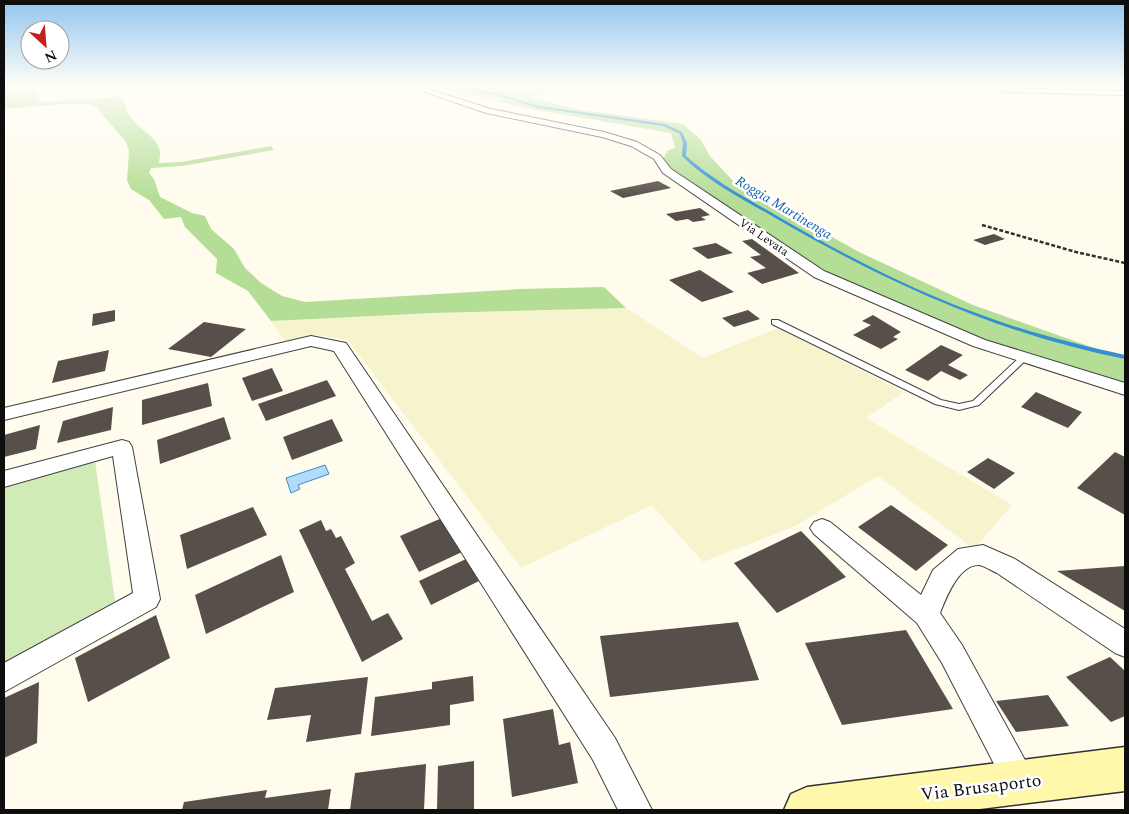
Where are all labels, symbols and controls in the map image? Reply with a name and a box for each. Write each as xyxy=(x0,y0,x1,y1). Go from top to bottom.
north arrow xyxy=(20,20,70,70)
text: N xyxy=(41,44,60,68)
water label: Roggia Martinenga xyxy=(731,170,836,245)
street label: Via Levata xyxy=(735,214,793,261)
street label: Via Brusaporto xyxy=(919,767,1043,808)

